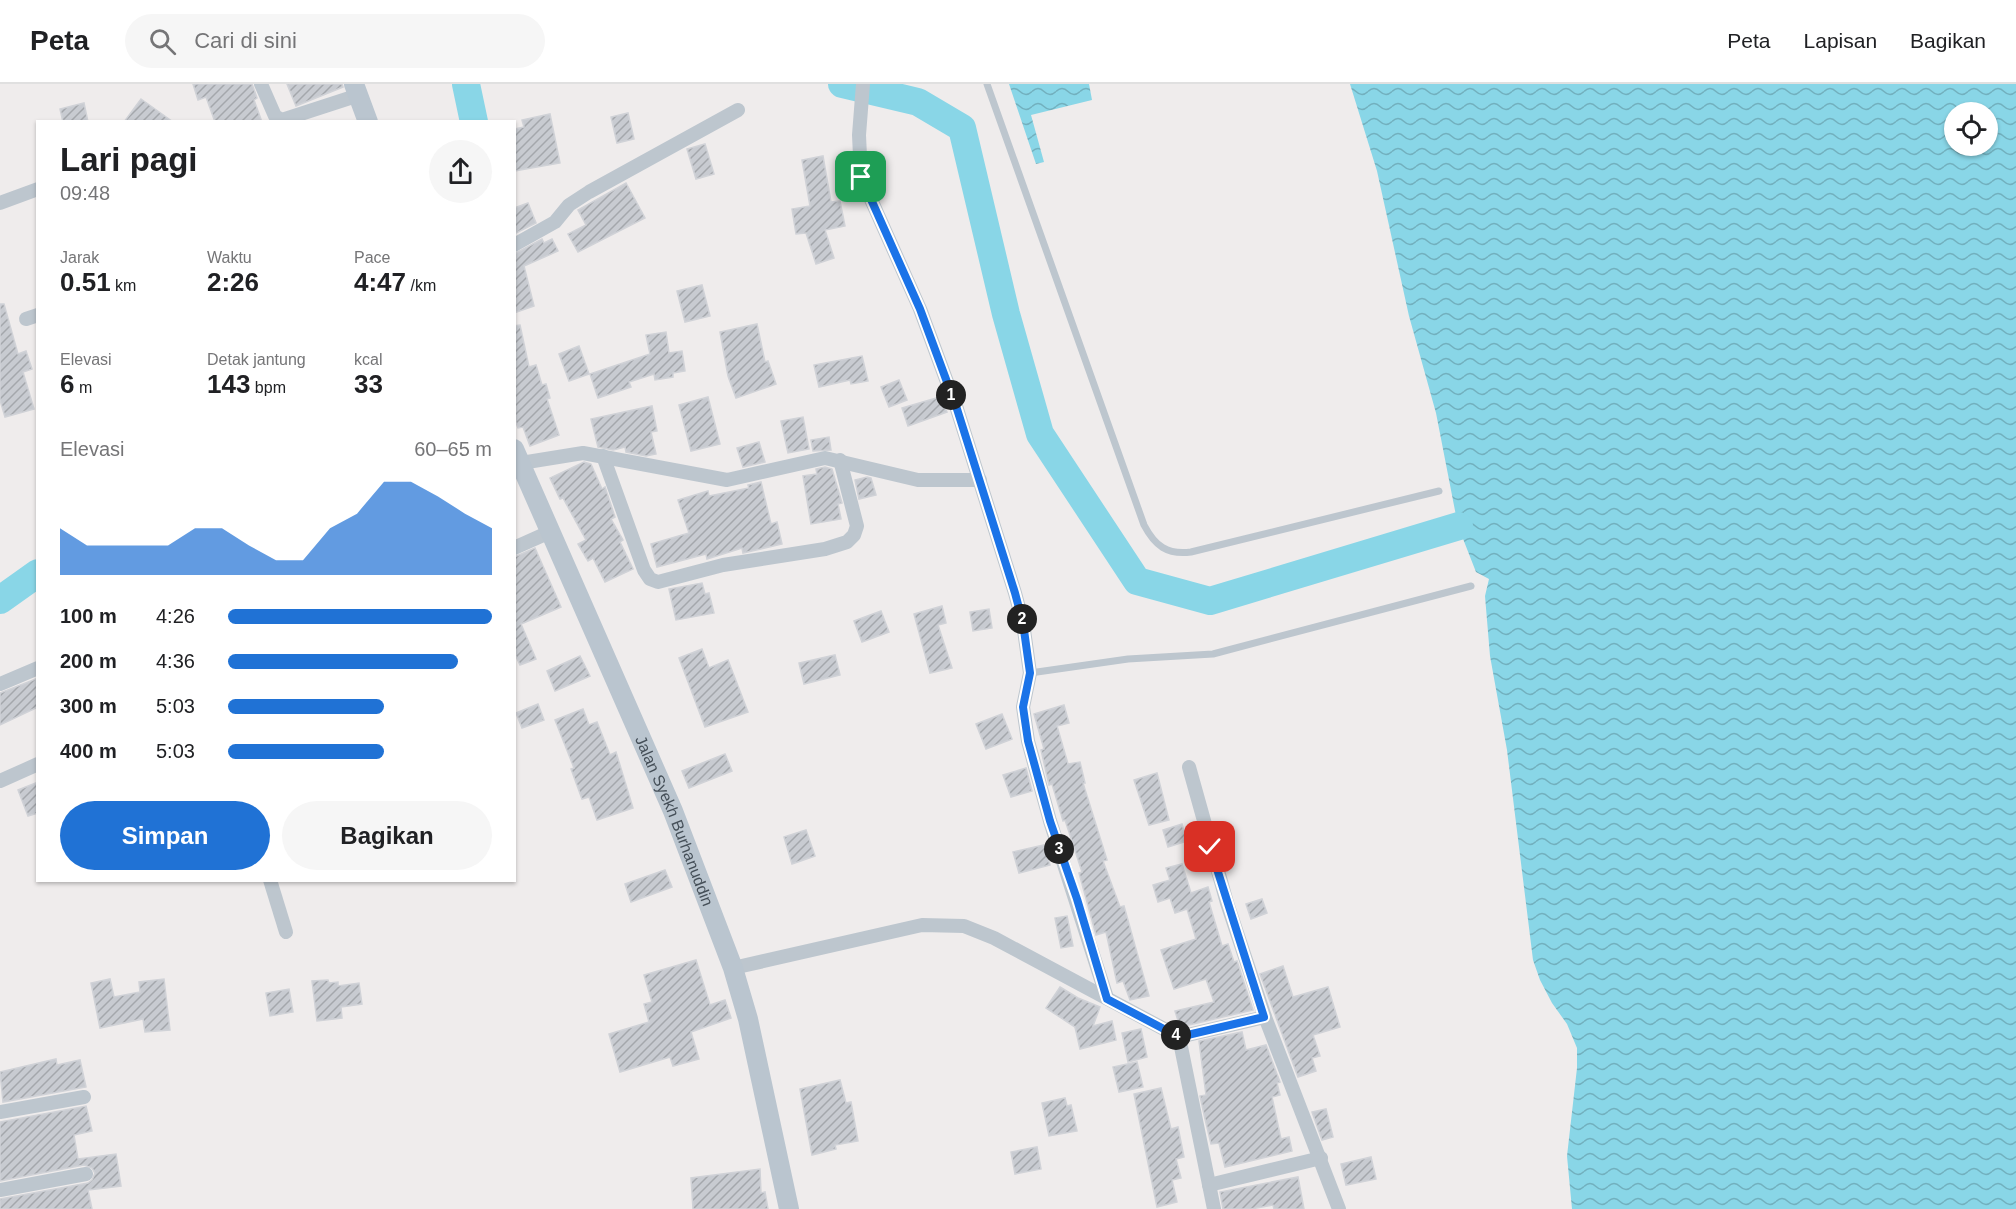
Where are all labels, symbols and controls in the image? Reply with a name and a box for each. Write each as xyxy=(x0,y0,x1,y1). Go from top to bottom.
search box xyxy=(125,14,545,68)
text: Peta xyxy=(30,25,89,56)
icon: search xyxy=(146,25,179,58)
text: Cari di sini xyxy=(194,28,297,53)
text: Peta xyxy=(1727,29,1771,52)
text: Lapisan xyxy=(1804,29,1877,52)
text: Bagikan xyxy=(1910,29,1986,52)
map controls xyxy=(1944,102,1998,156)
button: locate xyxy=(1944,102,1998,156)
button: share xyxy=(429,140,492,203)
text: Lari pagi xyxy=(60,141,198,178)
pin xyxy=(835,151,886,202)
icon: arrive xyxy=(844,160,877,193)
text: 09:48 xyxy=(60,182,110,204)
text: Jarak xyxy=(60,249,99,266)
text: Waktu xyxy=(207,249,252,266)
text: Pace xyxy=(354,249,390,266)
text: 0.51 xyxy=(60,267,111,297)
text: 2:26 xyxy=(207,267,259,297)
text: 4:47 xyxy=(354,267,406,297)
text: km xyxy=(111,277,136,294)
text: /km xyxy=(406,277,436,294)
text: Elevasi xyxy=(60,351,112,368)
text: Detak jantung xyxy=(207,351,306,368)
text: kcal xyxy=(354,351,382,368)
text: 6 xyxy=(60,369,74,399)
text: 143 xyxy=(207,369,250,399)
text: 33 xyxy=(354,369,383,399)
text: m xyxy=(74,379,92,396)
text: bpm xyxy=(250,379,286,396)
pin: 1 xyxy=(936,380,966,410)
text: 1 xyxy=(947,386,955,403)
text: Elevasi xyxy=(60,438,124,460)
text: 60–65 m xyxy=(414,438,492,460)
pin: 2 xyxy=(1007,604,1037,634)
text: 100 m xyxy=(60,605,117,627)
text: 4:26 xyxy=(156,605,195,627)
text: 2 xyxy=(1018,610,1026,627)
text: 200 m xyxy=(60,650,117,672)
text: 4:36 xyxy=(156,650,195,672)
text: 300 m xyxy=(60,695,117,717)
text: 5:03 xyxy=(156,695,195,717)
street label: Jalan Syekh Burhanuddin xyxy=(632,733,716,908)
text: 400 m xyxy=(60,740,117,762)
text: 5:03 xyxy=(156,740,195,762)
button: Simpan xyxy=(60,801,270,870)
button: Bagikan xyxy=(282,801,492,870)
pin xyxy=(1184,821,1235,872)
icon: check xyxy=(1193,830,1226,863)
pin: 3 xyxy=(1044,834,1074,864)
text: 3 xyxy=(1055,840,1063,857)
pin: 4 xyxy=(1161,1020,1191,1050)
text: 4 xyxy=(1172,1026,1180,1043)

